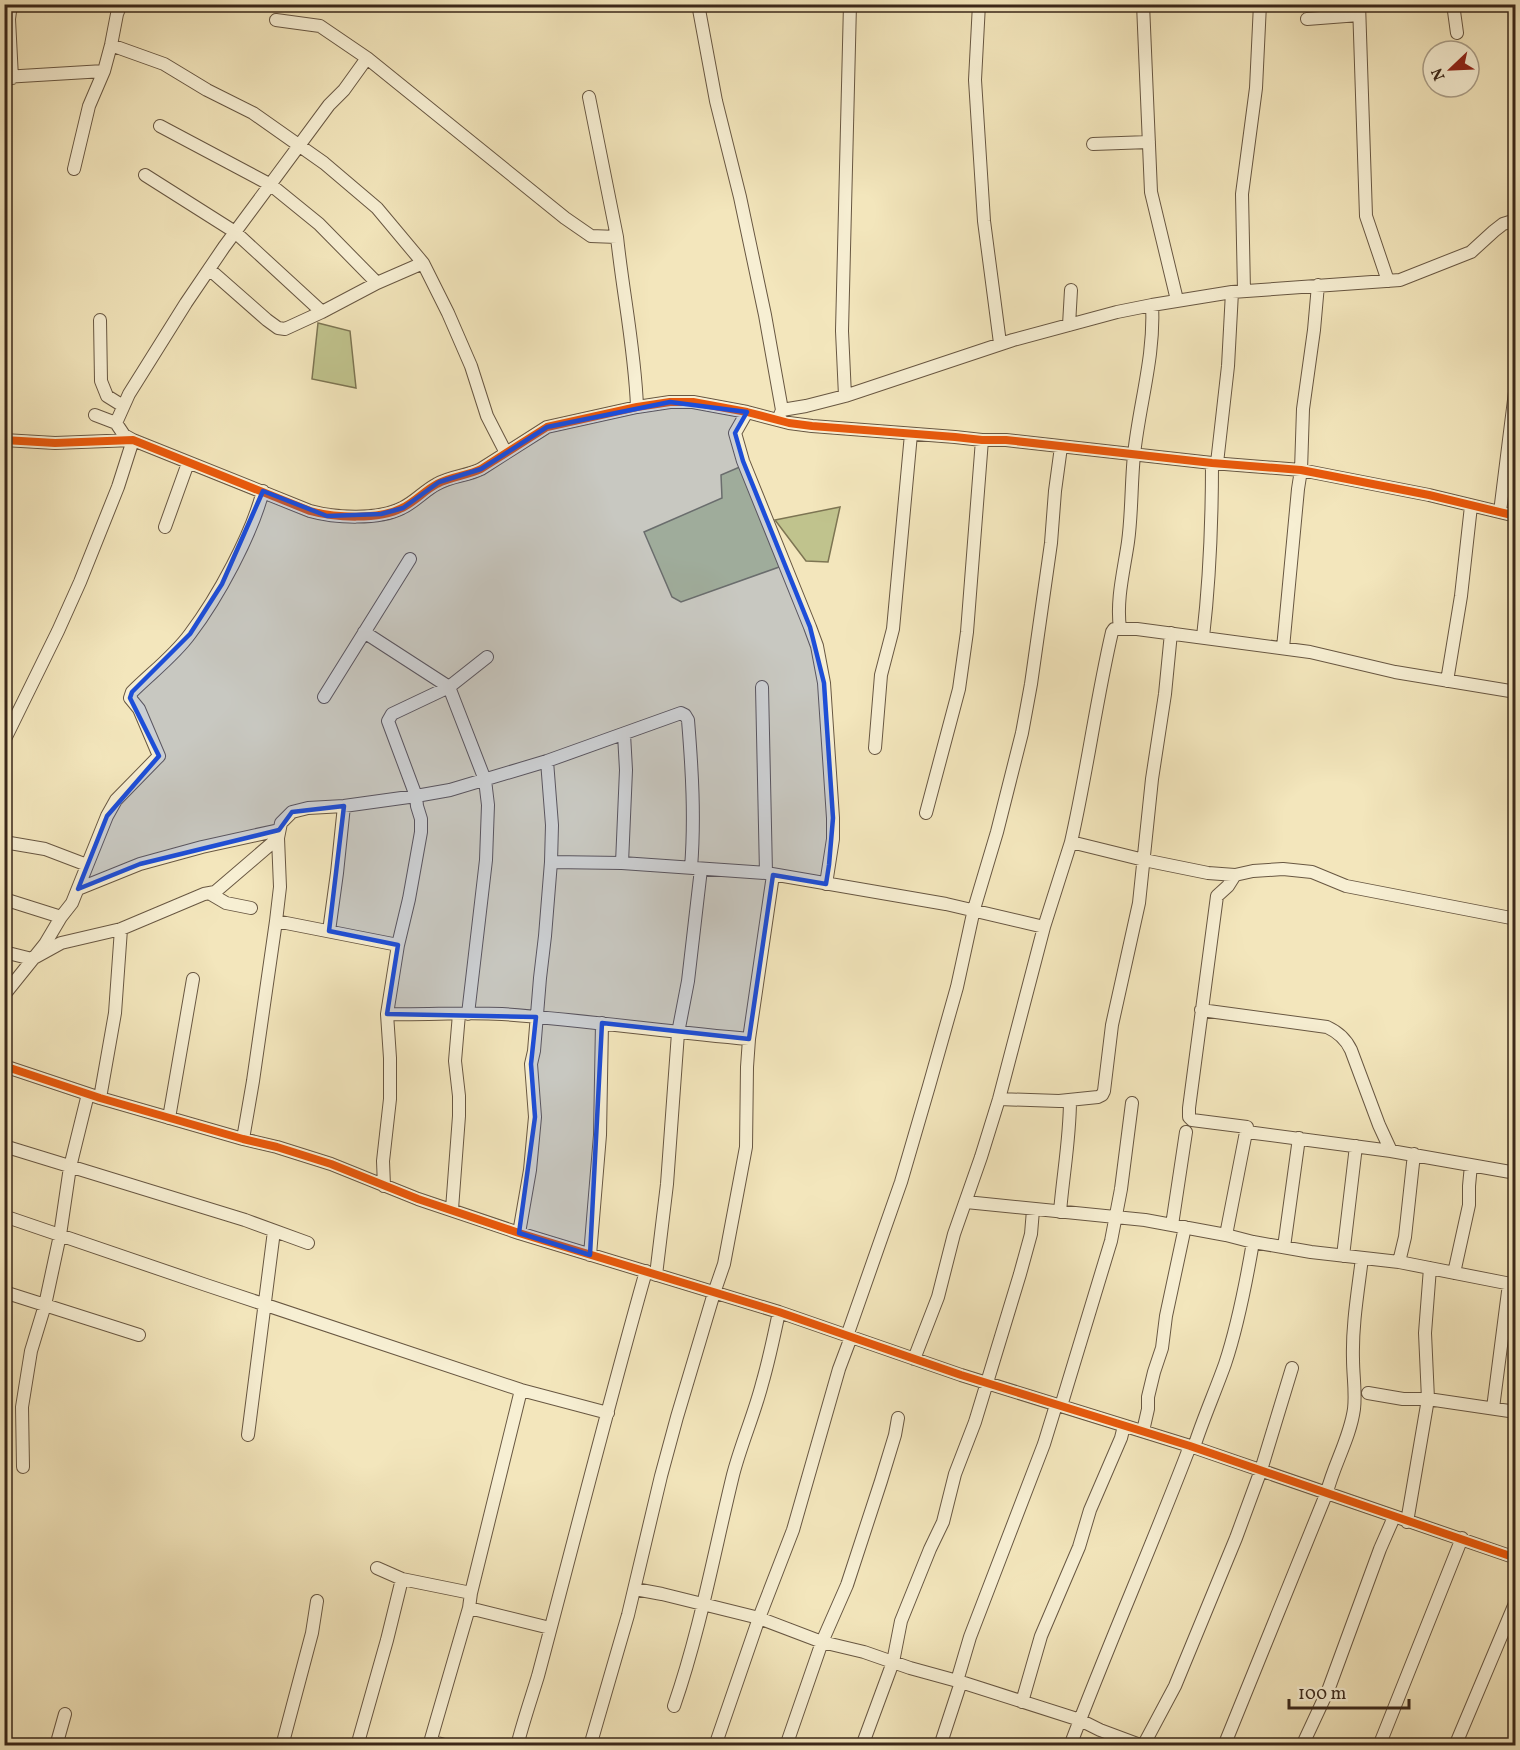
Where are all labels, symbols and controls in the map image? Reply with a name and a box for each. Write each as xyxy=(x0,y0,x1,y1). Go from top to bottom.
north arrow xyxy=(1421,39,1481,99)
text: N xyxy=(1426,64,1451,84)
scale bar xyxy=(1289,1672,1409,1710)
text: 100 m xyxy=(1298,1682,1347,1707)

